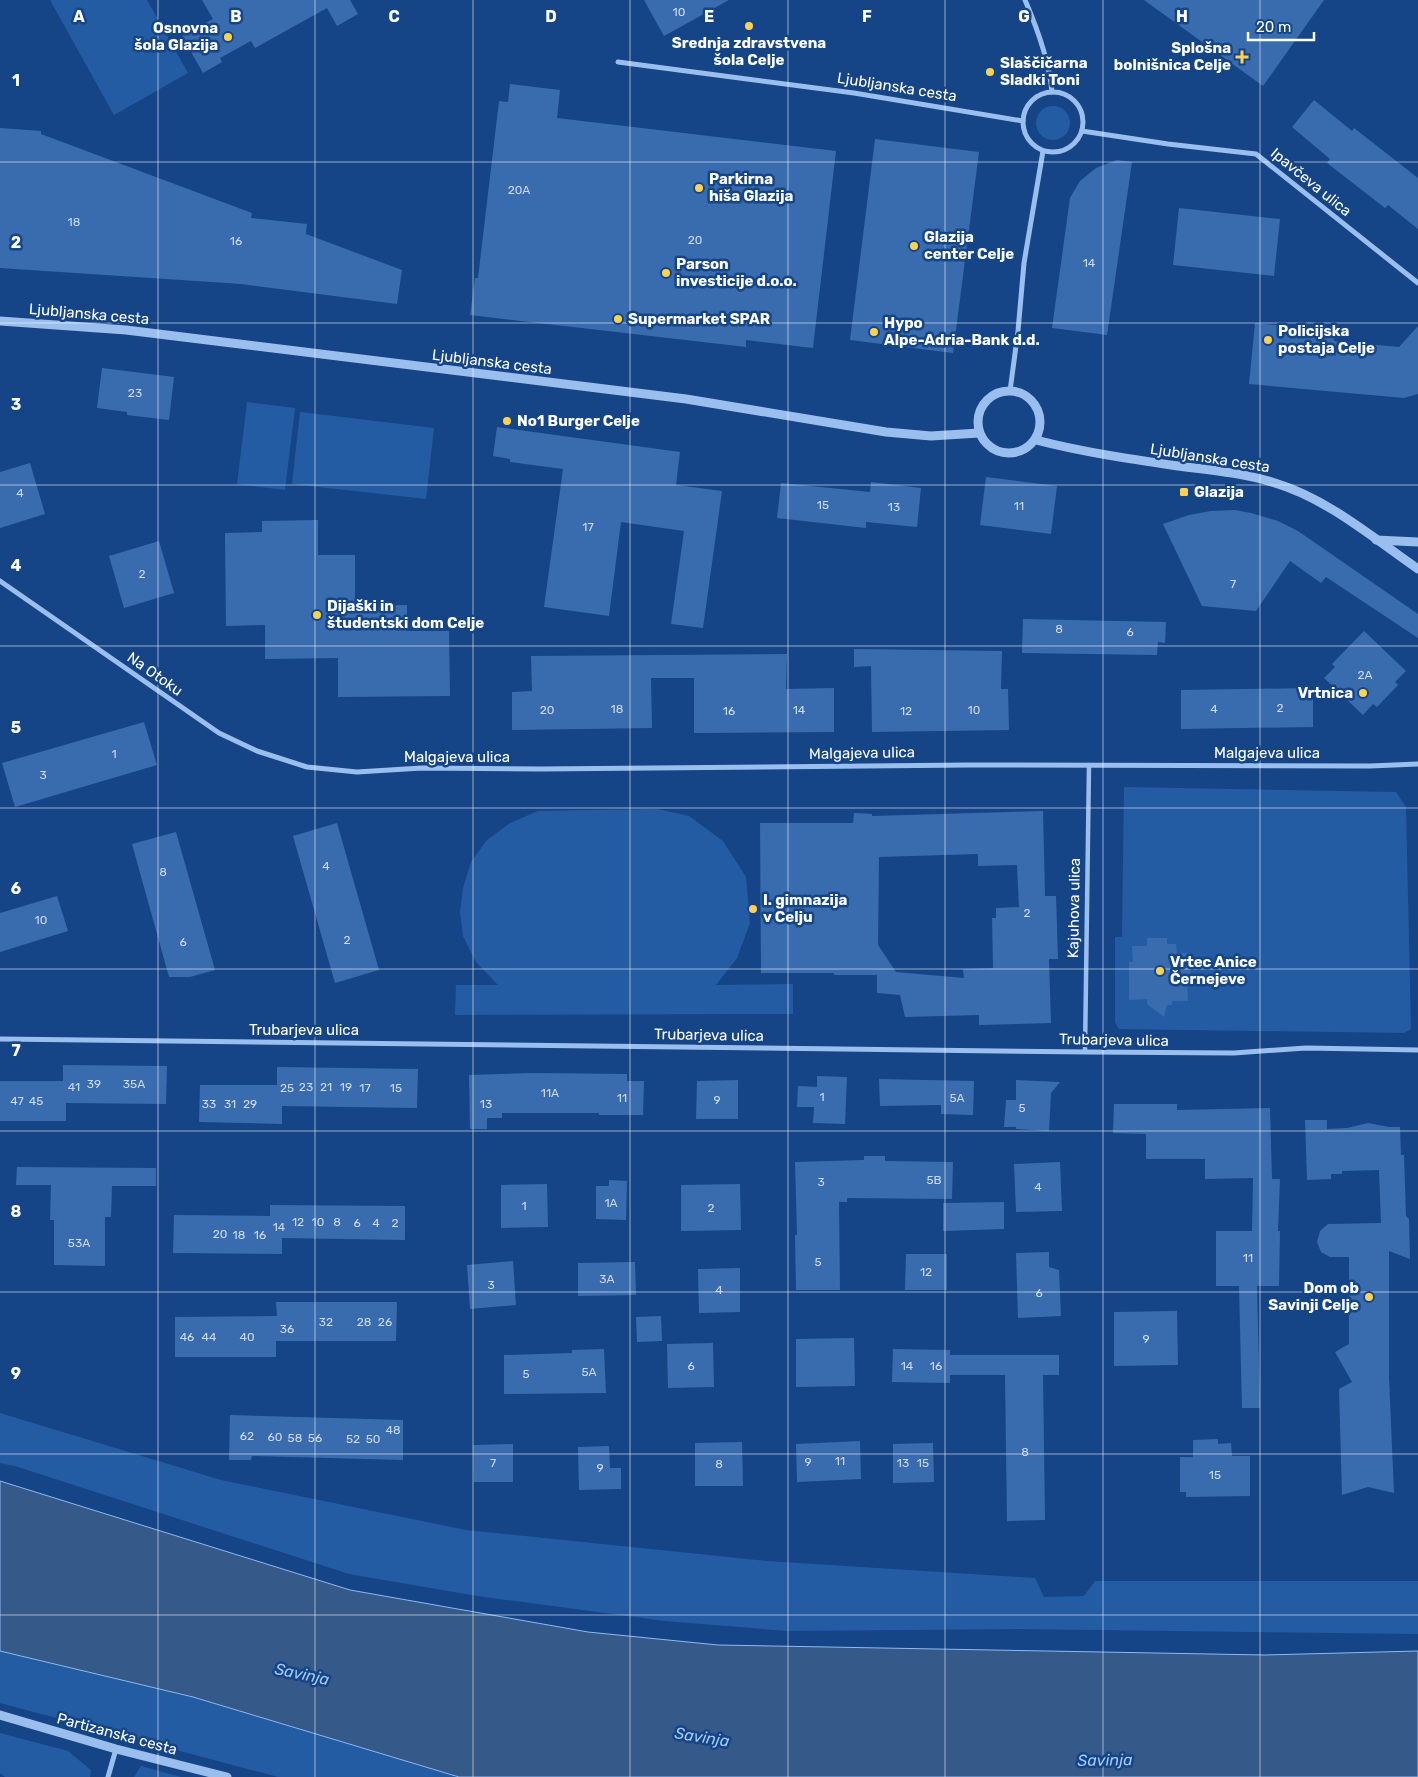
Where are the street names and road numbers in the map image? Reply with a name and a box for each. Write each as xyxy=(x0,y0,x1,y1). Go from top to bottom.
street label: Ljubljanska cesta xyxy=(836,69,958,105)
street label: Ipavčeva ulica xyxy=(1267,144,1355,220)
street label: Ljubljanska cesta xyxy=(28,300,150,328)
street label: Ljubljanska cesta xyxy=(431,346,553,378)
street label: Ljubljanska cesta xyxy=(1149,440,1271,476)
street label: Na Otoku xyxy=(124,648,186,700)
street label: Malgajeva ulica xyxy=(809,743,915,763)
street label: Malgajeva ulica xyxy=(1214,744,1320,762)
street label: Malgajeva ulica xyxy=(404,748,510,766)
street label: Kajuhova ulica xyxy=(1064,858,1084,958)
street label: Trubarjeva ulica xyxy=(249,1021,359,1039)
street label: Trubarjeva ulica xyxy=(654,1025,764,1045)
street label: Trubarjeva ulica xyxy=(1059,1030,1169,1050)
street label: Partizanska cesta xyxy=(55,1709,179,1759)

